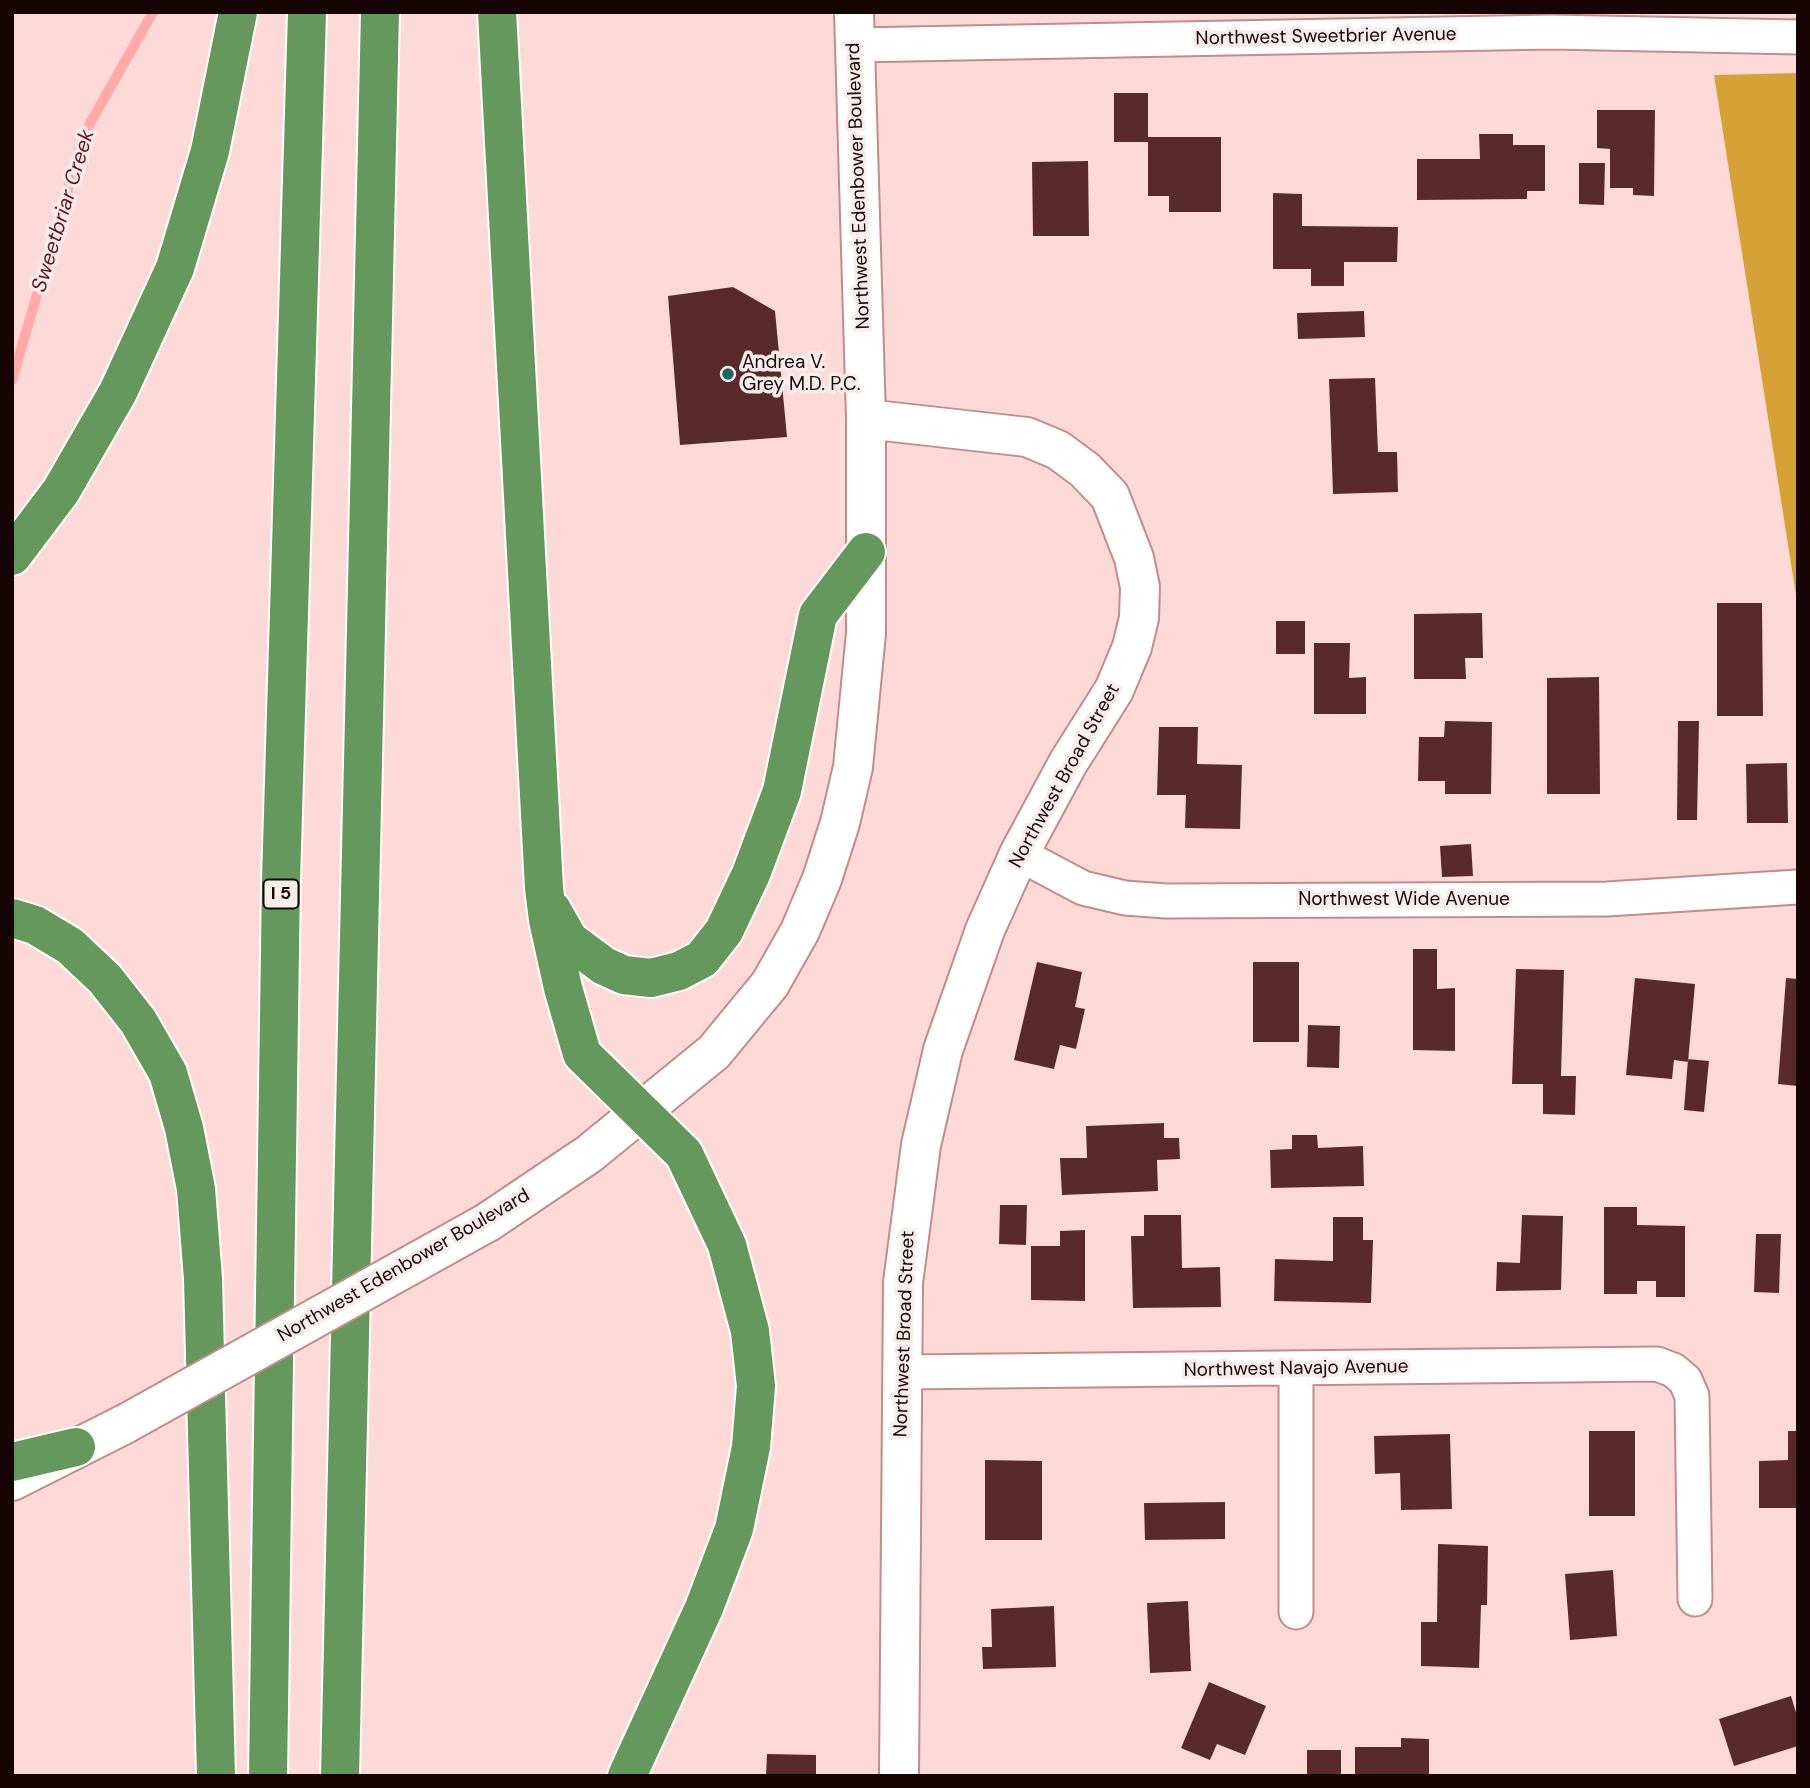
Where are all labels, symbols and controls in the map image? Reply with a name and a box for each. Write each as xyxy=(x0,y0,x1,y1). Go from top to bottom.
street label: Northwest Sweetbrier Avenue xyxy=(1195,23,1457,51)
street label: Northwest Edenbower Boulevard xyxy=(843,42,875,330)
water label: Sweetbriar Creek xyxy=(27,127,101,295)
place label: Andrea V. Grey M.D. P.C. xyxy=(742,352,860,396)
marker: Andrea V. Grey M.D. P.C. xyxy=(720,366,736,382)
street label: Northwest Broad Street xyxy=(1005,680,1125,872)
road number: I 5 xyxy=(264,880,298,908)
street label: Northwest Wide Avenue xyxy=(1298,889,1510,911)
street label: Northwest Edenbower Boulevard xyxy=(274,1184,534,1348)
street label: Northwest Broad Street xyxy=(890,1230,920,1438)
street label: Northwest Navajo Avenue xyxy=(1183,1356,1409,1382)

